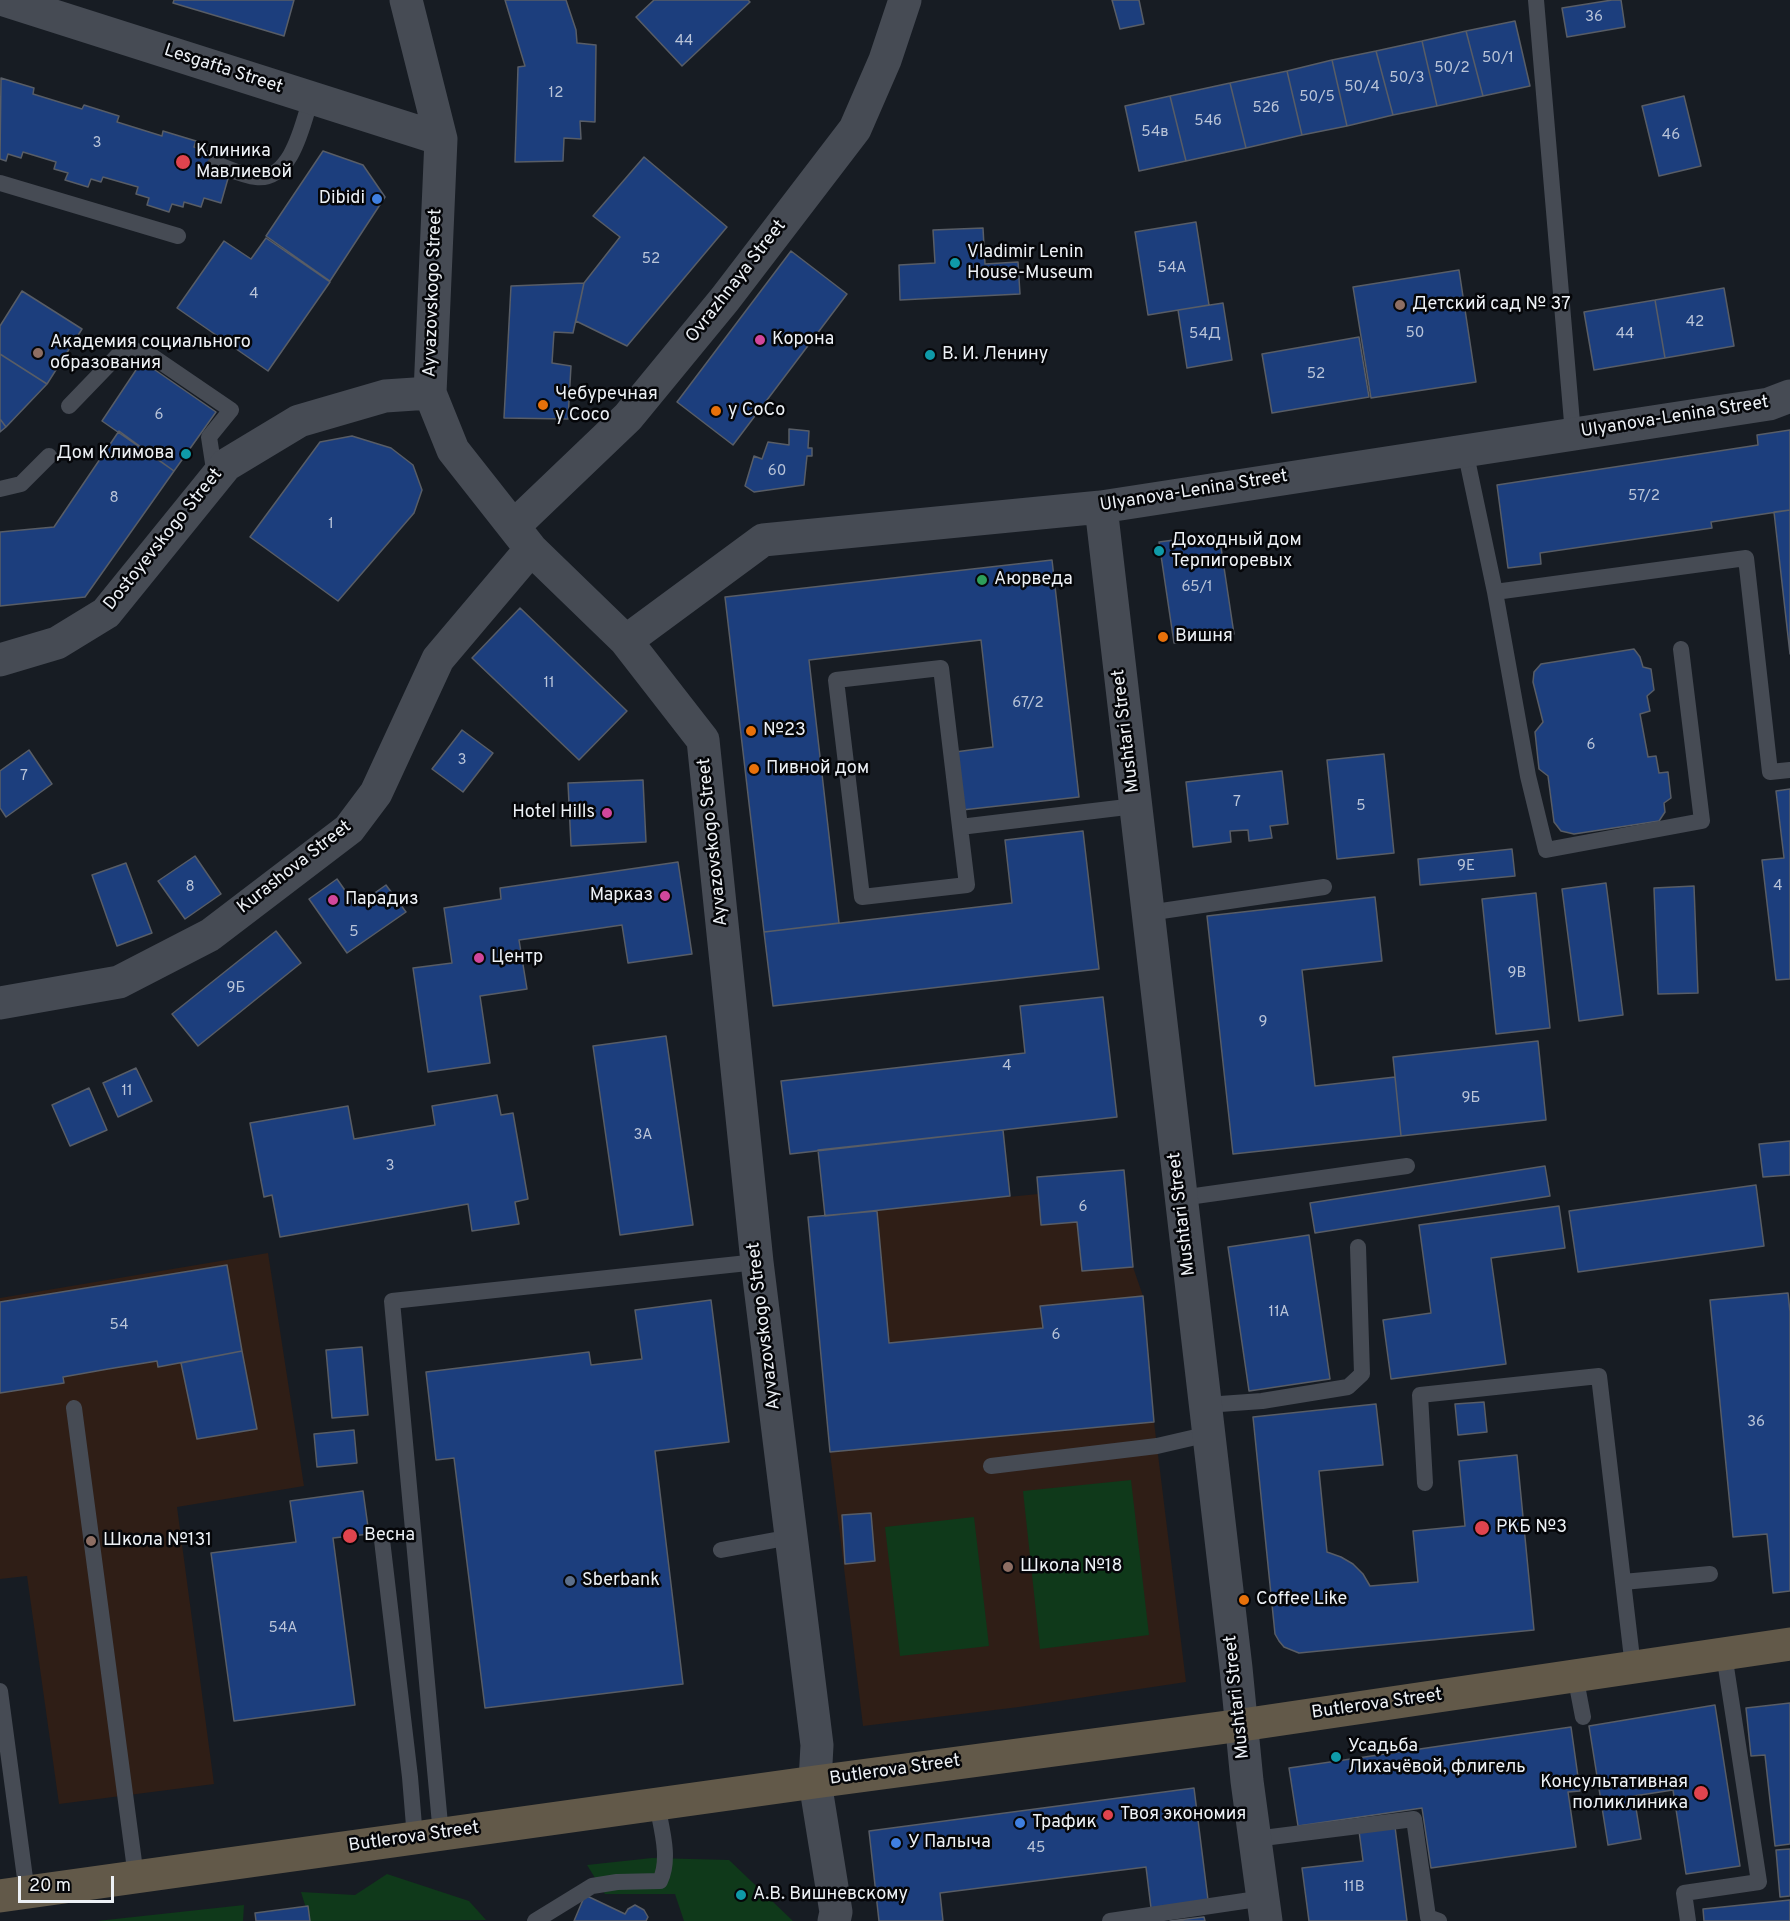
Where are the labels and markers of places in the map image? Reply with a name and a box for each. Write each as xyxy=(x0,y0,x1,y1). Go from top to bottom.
place label: Клиника Мавлиевой xyxy=(196,141,292,184)
marker: Клиника Мавлиевой xyxy=(174,153,192,171)
place label: Dibidi xyxy=(319,188,365,210)
marker: Dibidi xyxy=(370,192,384,206)
place label: Vladimir Lenin House-Museum xyxy=(967,242,1093,284)
marker: Vladimir Lenin House-Museum xyxy=(948,256,962,270)
place label: Детский сад № 37 xyxy=(1412,294,1571,316)
marker: Детский сад № 37 xyxy=(1393,298,1407,312)
place label: Корона xyxy=(772,329,834,351)
place label: Академия социального образования xyxy=(50,332,251,374)
marker: Корона xyxy=(753,333,767,347)
place label: В. И. Ленину xyxy=(942,344,1048,366)
marker: Академия социального образования xyxy=(31,346,45,360)
marker: В. И. Ленину xyxy=(923,348,937,362)
place label: Чебуречная у Сосо xyxy=(555,384,658,426)
marker: Чебуречная у Сосо xyxy=(536,398,550,412)
place label: у СоСо xyxy=(728,400,785,422)
marker: у СоСо xyxy=(709,404,723,418)
place label: Дом Климова xyxy=(56,443,174,465)
marker: Дом Климова xyxy=(179,447,193,461)
place label: Доходный дом Терпигоревых xyxy=(1171,530,1302,572)
marker: Доходный дом Терпигоревых xyxy=(1152,544,1166,558)
place label: Аюрведа xyxy=(994,569,1073,591)
marker: Аюрведа xyxy=(975,573,989,587)
place label: Вишня xyxy=(1175,626,1233,648)
marker: Вишня xyxy=(1156,630,1170,644)
place label: №23 xyxy=(763,720,806,742)
marker: №23 xyxy=(744,724,758,738)
place label: Пивной дом xyxy=(766,758,869,780)
marker: Пивной дом xyxy=(747,762,761,776)
place label: Hotel Hills xyxy=(512,802,595,824)
marker: Hotel Hills xyxy=(600,806,614,820)
place label: Марказ xyxy=(590,885,653,907)
place label: Парадиз xyxy=(345,889,419,911)
marker: Марказ xyxy=(658,889,672,903)
marker: Парадиз xyxy=(326,893,340,907)
place label: Центр xyxy=(491,947,543,969)
marker: Центр xyxy=(472,951,486,965)
place label: РКБ №3 xyxy=(1496,1517,1567,1539)
marker: РКБ №3 xyxy=(1473,1519,1491,1537)
place label: Весна xyxy=(364,1525,415,1547)
marker: Весна xyxy=(341,1527,359,1545)
place label: Школа №131 xyxy=(103,1530,212,1552)
marker: Школа №131 xyxy=(84,1534,98,1548)
place label: Школа №18 xyxy=(1020,1556,1123,1578)
marker: Школа №18 xyxy=(1001,1560,1015,1574)
place label: Sberbank xyxy=(582,1570,660,1592)
marker: Sberbank xyxy=(563,1574,577,1588)
place label: Coffee Like xyxy=(1256,1589,1347,1611)
marker: Coffee Like xyxy=(1237,1593,1251,1607)
place label: Усадьба Лихачёвой, флигель xyxy=(1348,1736,1526,1778)
marker: Усадьба Лихачёвой, флигель xyxy=(1329,1750,1343,1764)
place label: Консультативная поликлиника xyxy=(1540,1772,1688,1814)
marker: Консультативная поликлиника xyxy=(1692,1784,1710,1802)
place label: Твоя экономия xyxy=(1120,1804,1246,1826)
marker: Твоя экономия xyxy=(1101,1808,1115,1822)
place label: Трафик xyxy=(1032,1812,1097,1834)
marker: Трафик xyxy=(1013,1816,1027,1830)
place label: У Палыча xyxy=(908,1832,991,1854)
marker: У Палыча xyxy=(889,1836,903,1850)
place label: А.В. Вишневскому xyxy=(753,1884,908,1906)
marker: А.В. Вишневскому xyxy=(734,1888,748,1902)

